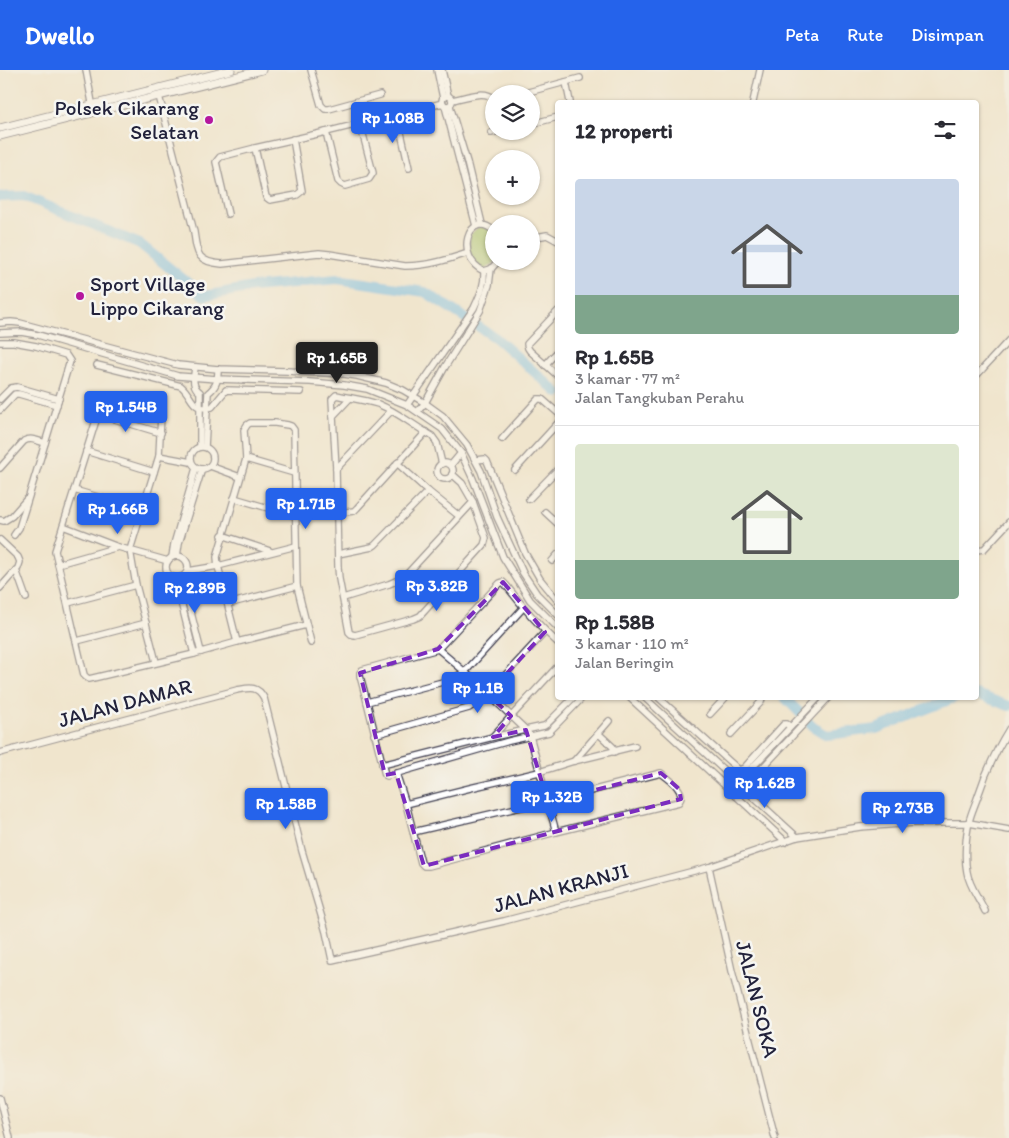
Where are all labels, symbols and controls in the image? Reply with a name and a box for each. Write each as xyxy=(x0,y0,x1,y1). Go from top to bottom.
text: Dwello xyxy=(25,21,94,50)
text: Peta xyxy=(785,24,819,46)
text: Rute xyxy=(847,24,883,46)
text: Disimpan xyxy=(911,24,984,46)
map controls xyxy=(485,85,540,270)
button: layers xyxy=(485,85,540,140)
place label: Polsek Cikarang Selatan xyxy=(54,95,199,144)
pin: Rp 1.08B xyxy=(341,102,445,144)
text: Rp 1.08B xyxy=(362,108,424,127)
marker: Polsek Cikarang Selatan xyxy=(203,114,215,126)
icon: filters xyxy=(931,116,959,144)
text: 12 properti xyxy=(575,118,673,143)
button: + xyxy=(485,150,540,205)
icon: home xyxy=(722,211,812,301)
button: − xyxy=(485,215,540,270)
place label: Sport Village Lippo Cikarang xyxy=(90,271,224,320)
marker: Sport Village Lippo Cikarang xyxy=(74,290,86,302)
pin: Rp 1.65B xyxy=(285,342,389,384)
text: Rp 1.65B xyxy=(575,344,654,369)
text: Rp 1.65B xyxy=(307,348,367,367)
text: 3 kamar · 77 m² xyxy=(575,369,680,388)
text: Jalan Tangkuban Perahu xyxy=(575,388,744,407)
pin: Rp 1.54B xyxy=(74,390,178,433)
text: Rp 1.54B xyxy=(95,397,157,416)
icon: home xyxy=(722,477,812,567)
pin: Rp 1.71B xyxy=(254,488,358,530)
pin: Rp 1.66B xyxy=(66,492,170,535)
text: Rp 1.71B xyxy=(277,494,335,513)
text: Rp 1.66B xyxy=(88,499,148,518)
pin: Rp 3.82B xyxy=(385,570,489,612)
pin: Rp 2.89B xyxy=(143,572,247,614)
text: Rp 3.82B xyxy=(406,576,468,595)
text: Rp 2.89B xyxy=(164,578,226,597)
text: Rp 1.58B xyxy=(575,609,655,634)
text: 3 kamar · 110 m² xyxy=(575,634,689,653)
text: Jalan Beringin xyxy=(575,653,674,672)
pin: Rp 1.1B xyxy=(432,672,524,714)
street label: JALAN DAMAR xyxy=(55,673,194,732)
text: Rp 1.1B xyxy=(453,678,503,697)
pin: Rp 1.62B xyxy=(713,766,817,809)
text: Rp 1.62B xyxy=(735,773,795,792)
pin: Rp 1.32B xyxy=(500,780,604,823)
text: Rp 1.32B xyxy=(522,787,582,806)
pin: Rp 1.58B xyxy=(234,788,338,830)
pin: Rp 2.73B xyxy=(851,792,955,834)
text: Rp 1.58B xyxy=(256,794,316,813)
text: Rp 2.73B xyxy=(872,798,934,817)
street label: JALAN KRANJI xyxy=(491,858,631,918)
street label: JALAN SOKA xyxy=(731,938,784,1061)

